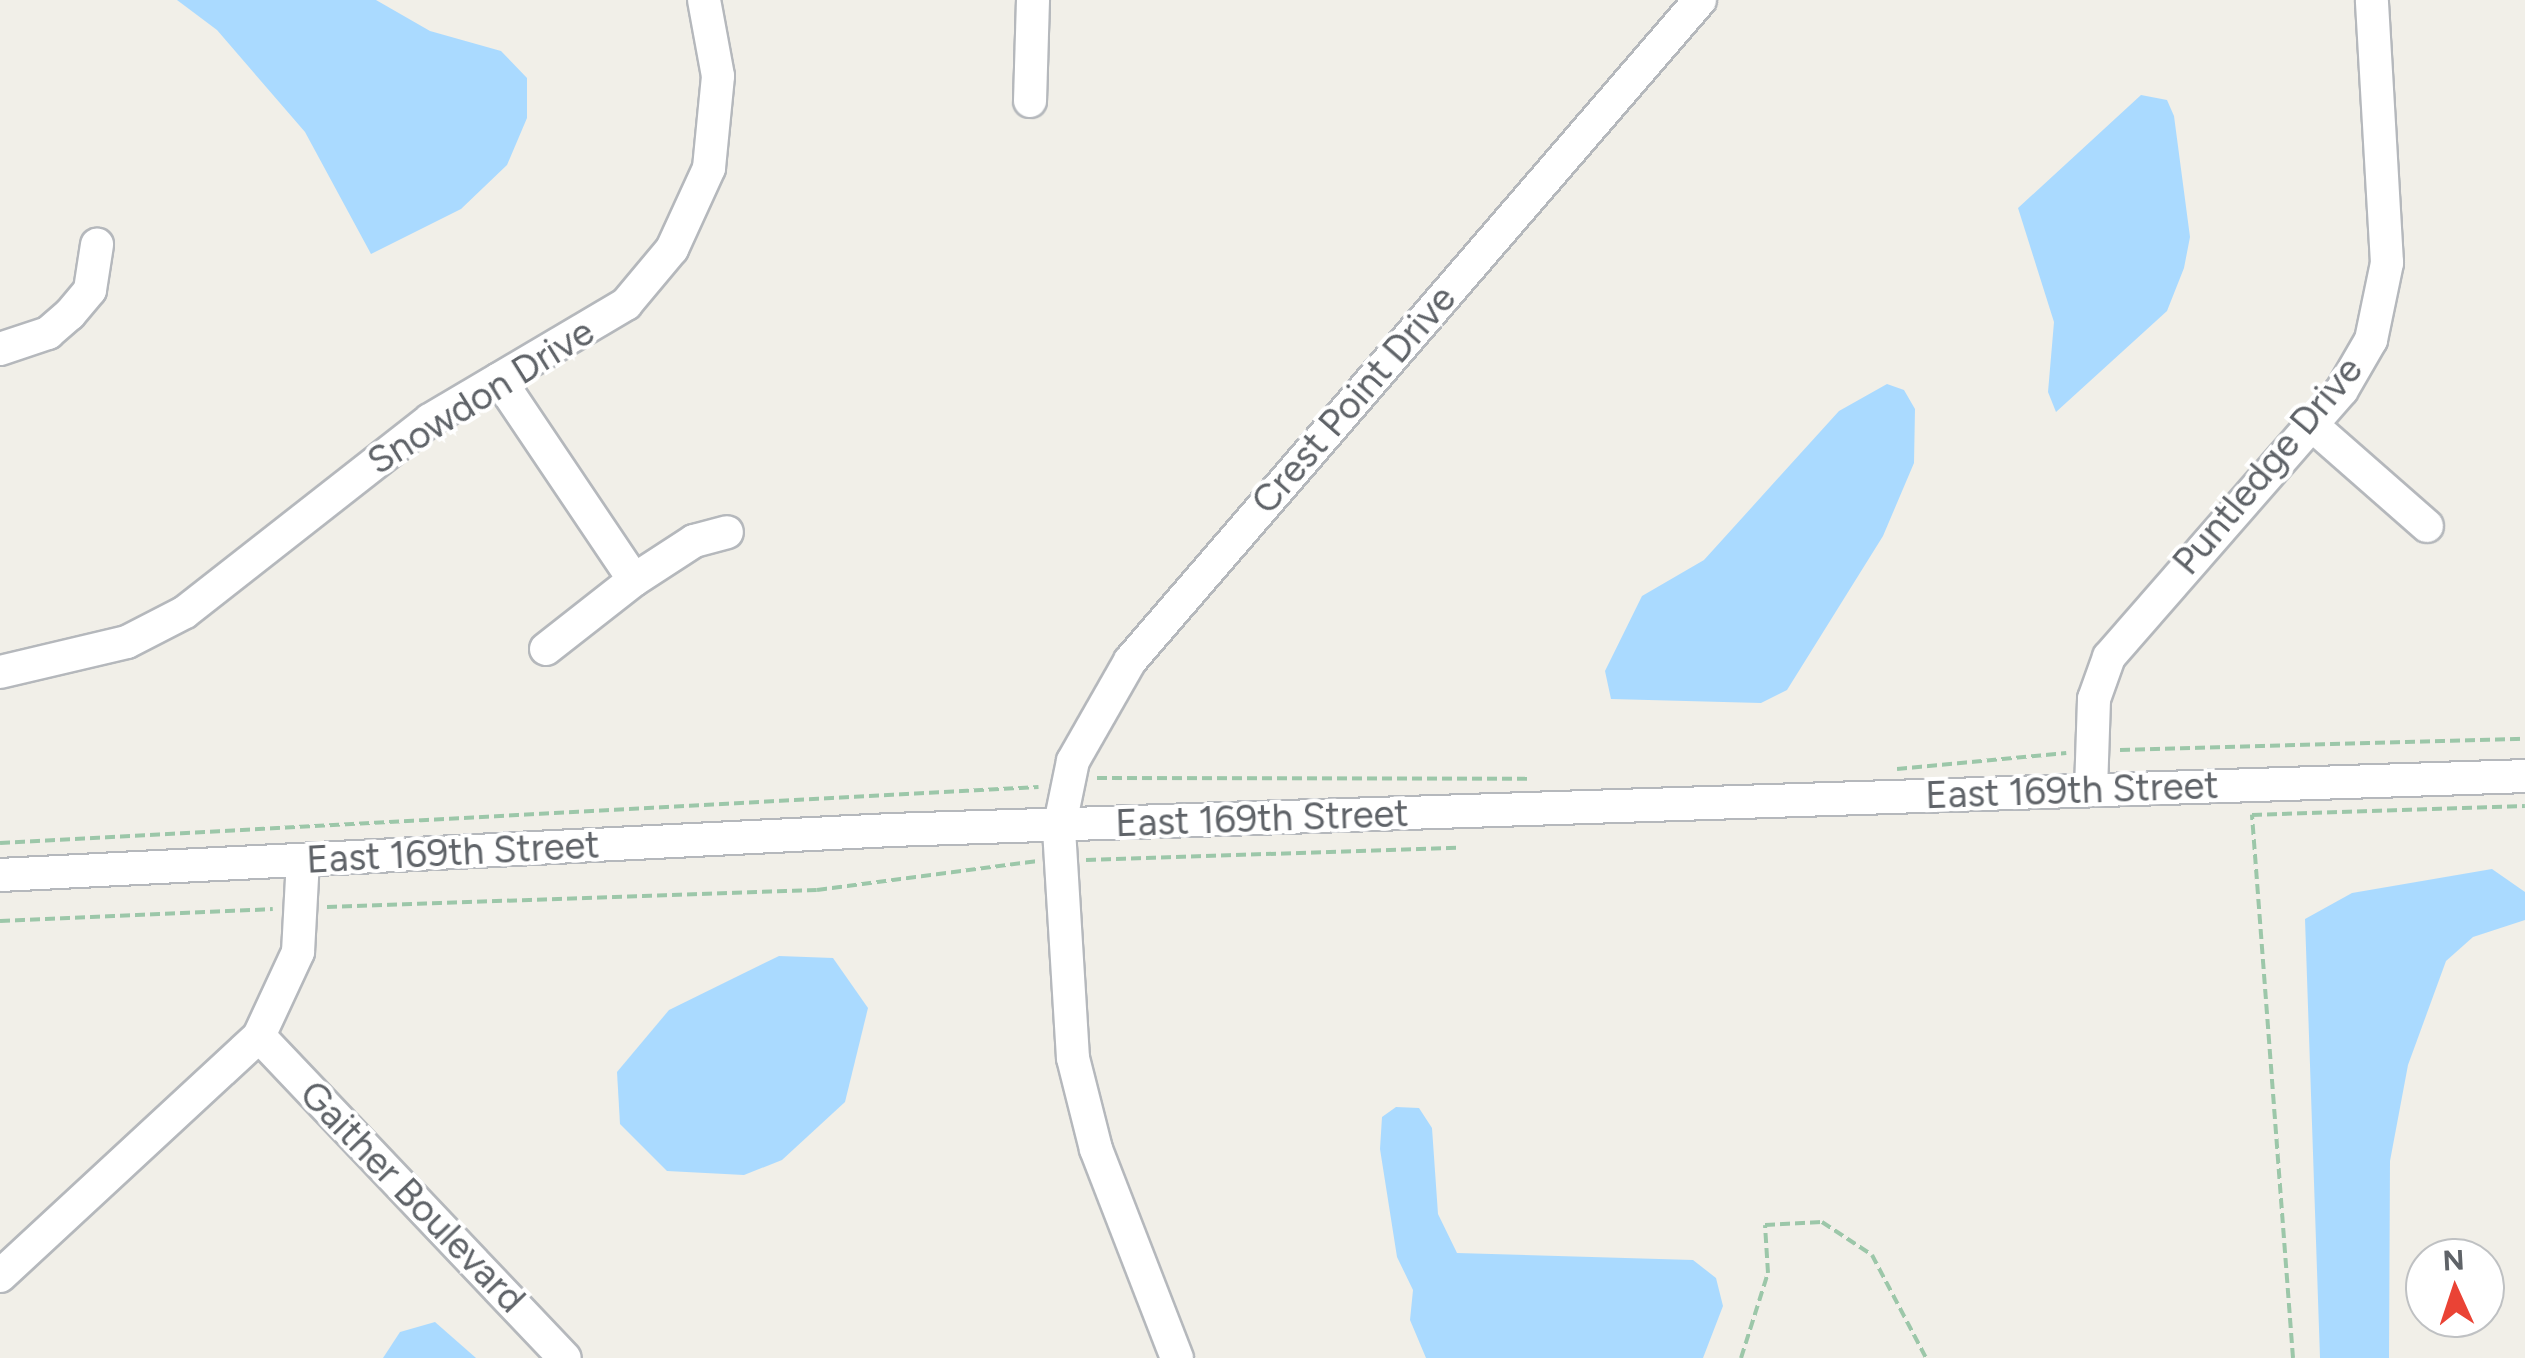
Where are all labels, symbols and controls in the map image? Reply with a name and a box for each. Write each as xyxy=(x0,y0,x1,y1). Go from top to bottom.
street label: Crest Point Drive xyxy=(1242,276,1466,524)
street label: Snowdon Drive xyxy=(359,309,603,485)
street label: Puntledge Drive xyxy=(2164,348,2372,584)
street label: East 169th Street xyxy=(1925,763,2219,819)
street label: East 169th Street xyxy=(1115,791,1409,847)
street label: East 169th Street xyxy=(305,823,601,883)
street label: Gaither Boulevard xyxy=(290,1072,534,1322)
north arrow xyxy=(2405,1238,2505,1338)
text: N xyxy=(2442,1242,2465,1278)

